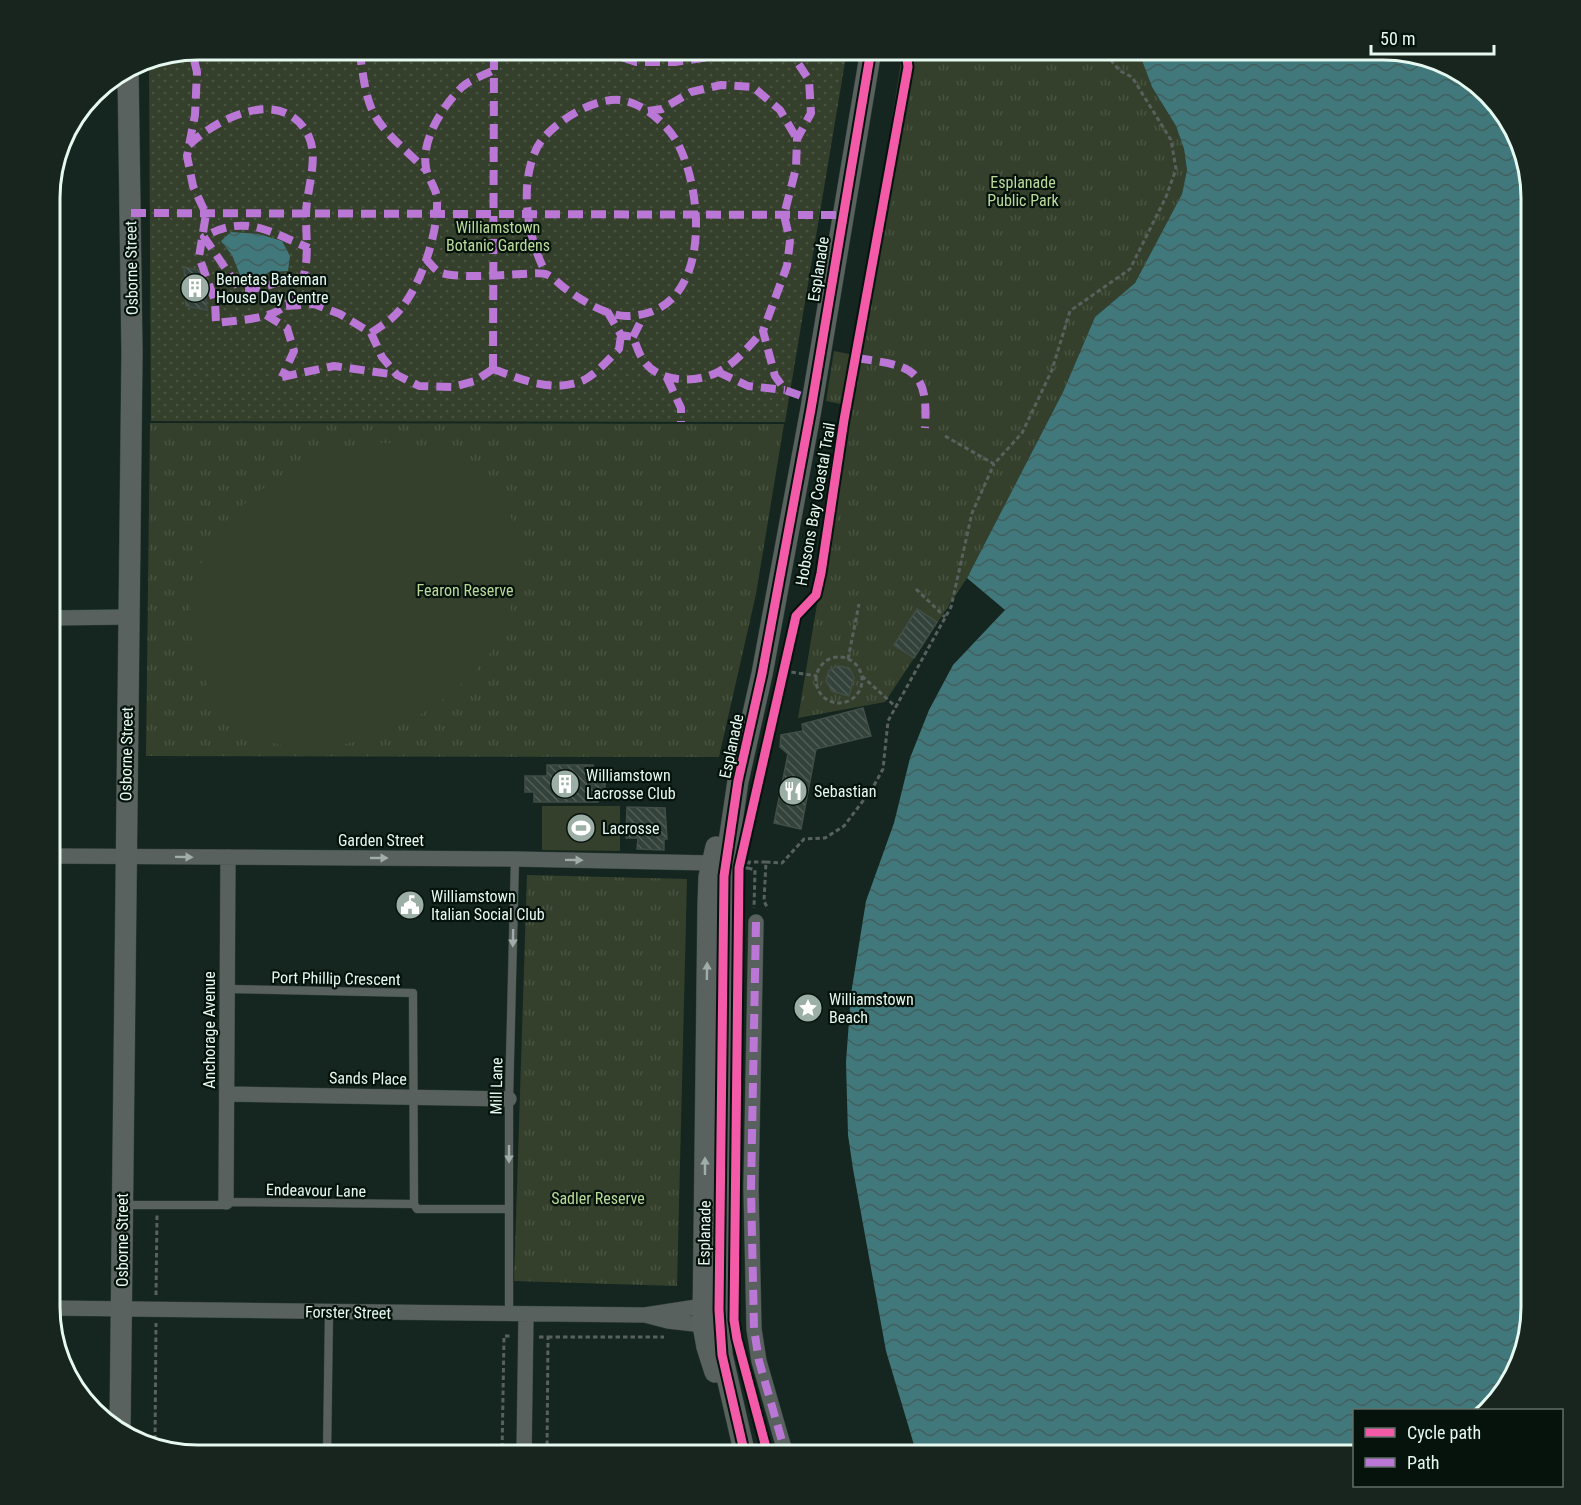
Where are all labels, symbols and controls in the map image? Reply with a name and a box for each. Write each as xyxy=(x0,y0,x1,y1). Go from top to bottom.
scale bar xyxy=(1371,18,1494,56)
text: 50 m xyxy=(1380,28,1415,49)
park label: Esplanade Public Park xyxy=(987,173,1060,210)
park label: Williamstown Botanic Gardens xyxy=(446,218,550,255)
street label: Osborne Street xyxy=(121,221,142,315)
street label: Esplanade xyxy=(804,235,833,303)
place label: Benetas Bateman House Day Centre xyxy=(216,270,328,307)
building icon: Benetas Bateman House Day Centre xyxy=(179,272,211,304)
street label: Hobsons Bay Coastal Trail xyxy=(792,421,839,587)
park label: Fearon Reserve xyxy=(417,581,513,600)
street label: Osborne Street xyxy=(116,707,137,801)
street label: Esplanade xyxy=(715,712,748,780)
place label: Williamstown Lacrosse Club xyxy=(586,766,676,803)
building icon: Williamstown Lacrosse Club xyxy=(549,768,581,800)
restaurant icon: Sebastian xyxy=(777,775,809,807)
place label: Sebastian xyxy=(814,782,876,801)
sports icon: Lacrosse xyxy=(565,812,597,844)
place label: Lacrosse xyxy=(602,819,660,838)
street label: Garden Street xyxy=(338,831,424,850)
one-way arrow xyxy=(174,852,193,861)
one-way arrow xyxy=(369,853,388,863)
one-way arrow xyxy=(564,855,583,865)
place label: Williamstown Italian Social Club xyxy=(431,887,545,924)
public building icon: Williamstown Italian Social Club xyxy=(394,889,426,921)
one-way arrow xyxy=(508,929,518,948)
one-way arrow xyxy=(702,962,712,981)
street label: Port Phillip Crescent xyxy=(271,968,401,989)
street label: Anchorage Avenue xyxy=(200,971,219,1089)
place label: Williamstown Beach xyxy=(829,990,914,1027)
place icon: Williamstown Beach xyxy=(792,992,824,1024)
street label: Mill Lane xyxy=(487,1057,506,1115)
street label: Sands Place xyxy=(329,1068,407,1089)
one-way arrow xyxy=(504,1145,514,1164)
one-way arrow xyxy=(700,1157,709,1176)
street label: Endeavour Lane xyxy=(266,1180,366,1201)
park label: Sadler Reserve xyxy=(551,1189,645,1208)
street label: Osborne Street xyxy=(113,1193,132,1287)
street label: Esplanade xyxy=(694,1200,715,1266)
street label: Forster Street xyxy=(305,1302,391,1323)
legend xyxy=(1353,1409,1563,1487)
text: Cycle path xyxy=(1407,1422,1481,1443)
text: Path xyxy=(1407,1452,1440,1473)

